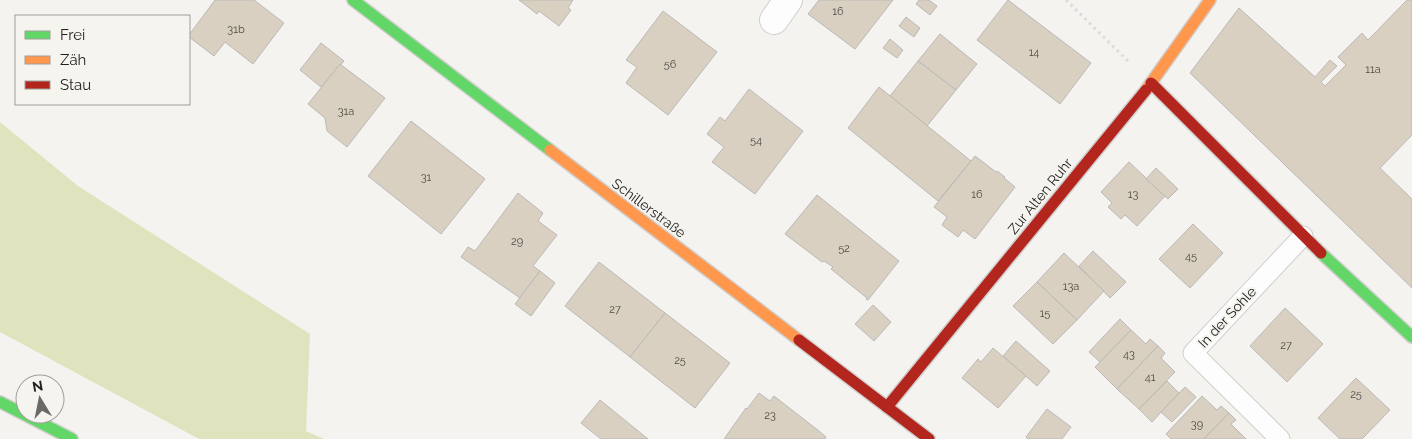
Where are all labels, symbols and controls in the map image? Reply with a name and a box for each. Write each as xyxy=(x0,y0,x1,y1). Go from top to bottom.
house number: 16 xyxy=(832,5,844,18)
legend xyxy=(15,15,190,105)
house number: 31b xyxy=(227,23,245,36)
text: Frei xyxy=(60,26,85,44)
house number: 14 xyxy=(1029,46,1039,59)
text: Zäh xyxy=(60,51,86,69)
house number: 56 xyxy=(664,58,677,71)
house number: 11a xyxy=(1365,63,1381,76)
text: Stau xyxy=(60,76,91,94)
house number: 31a xyxy=(338,105,354,118)
house number: 54 xyxy=(750,134,762,147)
street label: Zur Alten Ruhr xyxy=(1005,155,1075,237)
house number: 31 xyxy=(421,171,432,184)
street label: Schillerstraße xyxy=(609,175,689,241)
house number: 16 xyxy=(971,188,983,201)
house number: 13 xyxy=(1128,188,1138,201)
house number: 29 xyxy=(511,235,523,248)
house number: 52 xyxy=(838,242,850,255)
house number: 45 xyxy=(1185,250,1197,263)
house number: 13a xyxy=(1063,280,1079,293)
street label: In der Sohle xyxy=(1195,283,1259,351)
house number: 27 xyxy=(609,303,621,316)
house number: 15 xyxy=(1040,307,1050,320)
house number: 27 xyxy=(1280,339,1292,352)
house number: 43 xyxy=(1123,348,1135,361)
house number: 25 xyxy=(674,354,686,367)
house number: 41 xyxy=(1145,371,1156,384)
north arrow xyxy=(15,374,65,424)
text: N xyxy=(31,377,44,395)
house number: 25 xyxy=(1350,388,1362,401)
house number: 23 xyxy=(764,409,776,422)
house number: 39 xyxy=(1191,418,1203,431)

